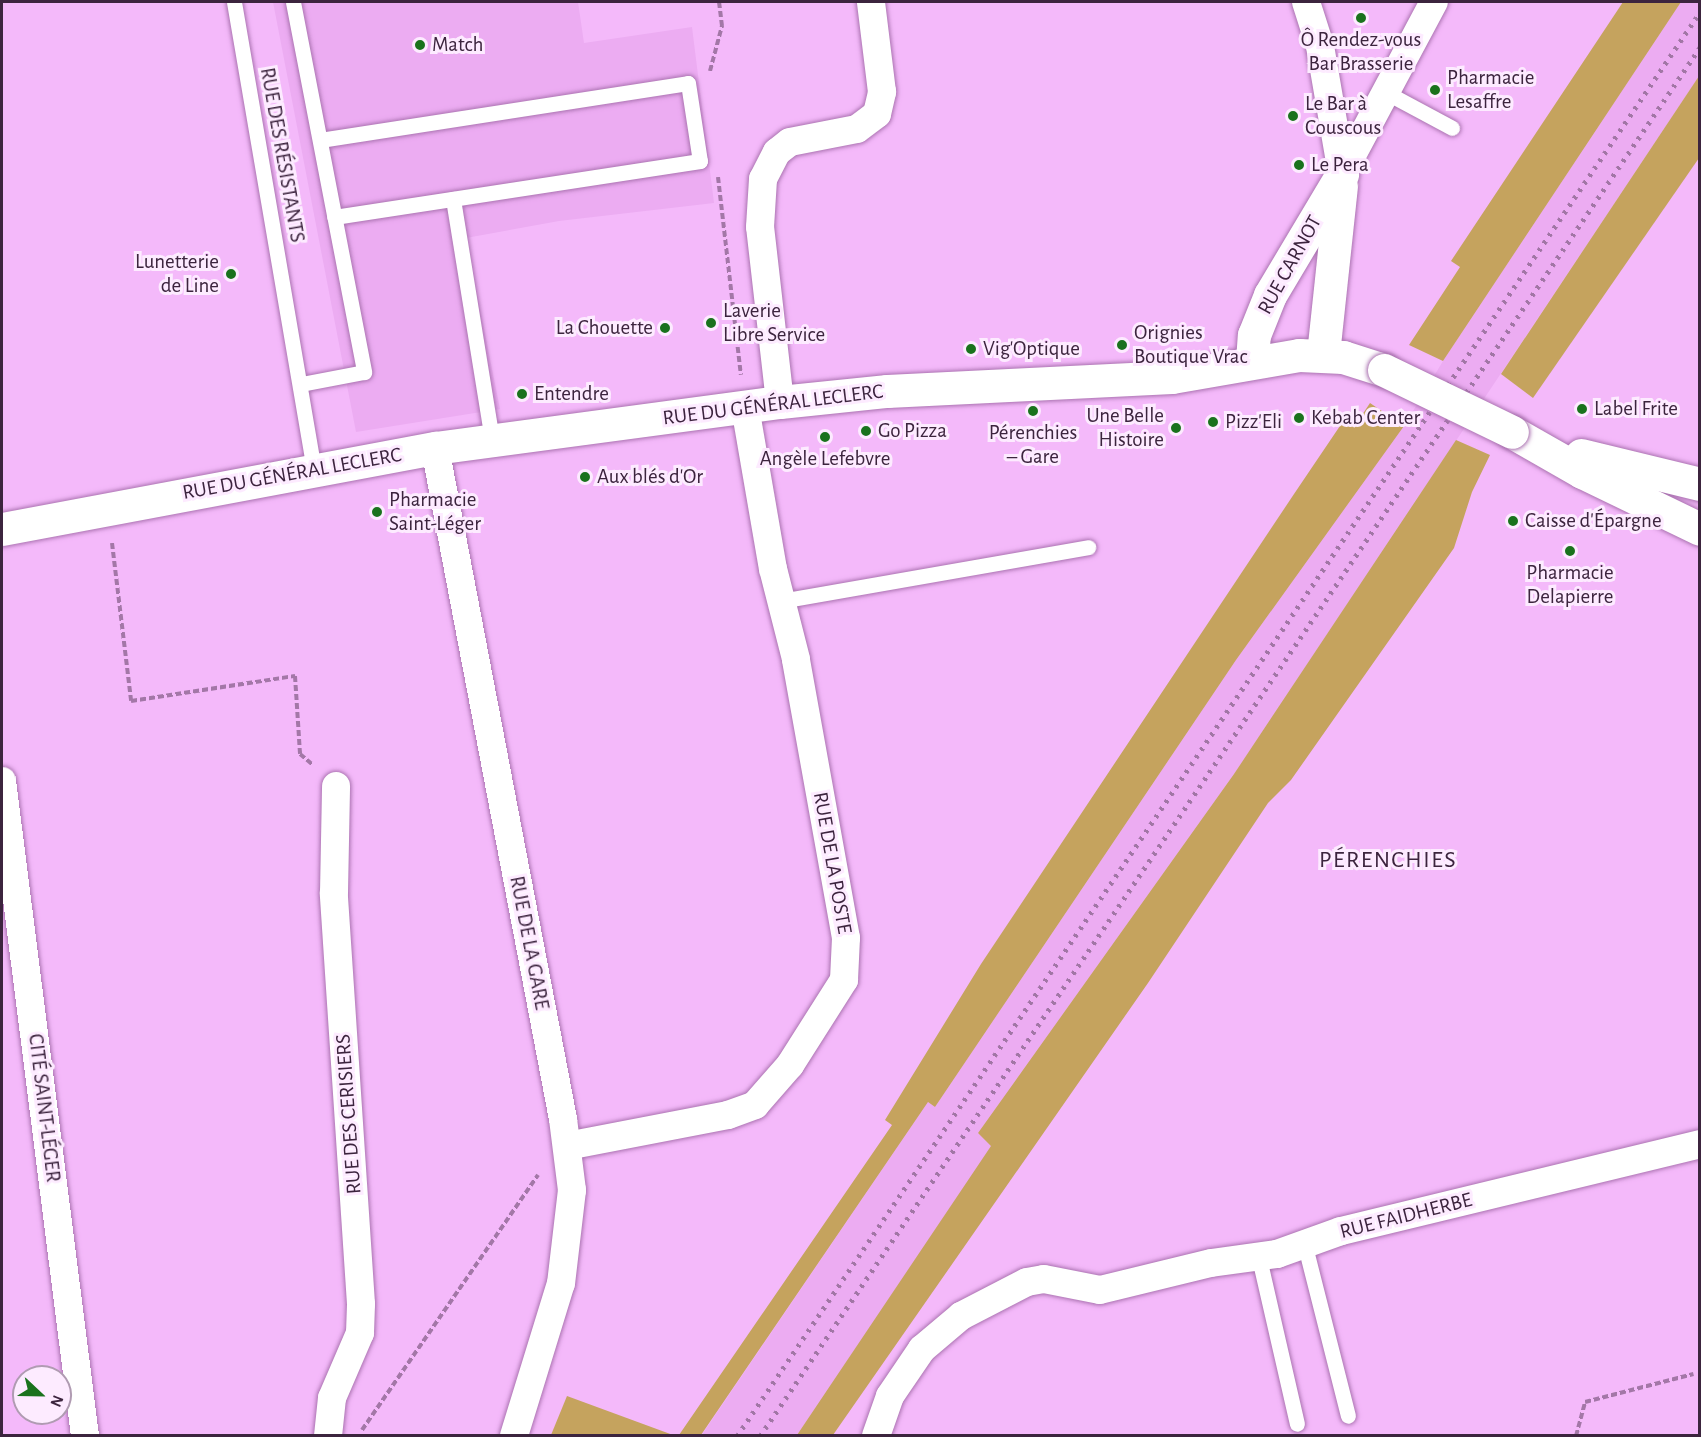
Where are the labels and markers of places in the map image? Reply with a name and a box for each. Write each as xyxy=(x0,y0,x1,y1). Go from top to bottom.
marker: Ô Rendez-vous Bar Brasserie xyxy=(1354,11,1368,25)
place label: Ô Rendez-vous Bar Brasserie xyxy=(1301,27,1421,77)
place label: Match xyxy=(432,32,483,58)
marker: Match xyxy=(413,38,427,52)
place label: Pharmacie Lesaffre xyxy=(1447,65,1534,115)
marker: Pharmacie Lesaffre xyxy=(1428,83,1442,97)
place label: Le Bar à Couscous xyxy=(1305,91,1381,141)
marker: Le Bar à Couscous xyxy=(1286,109,1300,123)
place label: Le Pera xyxy=(1311,152,1369,178)
marker: Le Pera xyxy=(1292,158,1306,172)
place label: Lunetterie de Line xyxy=(135,249,219,299)
marker: Lunetterie de Line xyxy=(224,267,238,281)
place label: Laverie Libre Service xyxy=(723,298,825,348)
place label: La Chouette xyxy=(556,315,653,341)
marker: Laverie Libre Service xyxy=(704,316,718,330)
place label: Orignies Boutique Vrac xyxy=(1134,320,1248,370)
marker: La Chouette xyxy=(658,321,672,335)
place label: Vig'Optique xyxy=(983,336,1080,362)
marker: Orignies Boutique Vrac xyxy=(1115,338,1129,352)
marker: Vig'Optique xyxy=(964,342,978,356)
place label: Entendre xyxy=(534,381,609,407)
marker: Entendre xyxy=(515,387,529,401)
place label: Label Frite xyxy=(1594,396,1678,422)
marker: Label Frite xyxy=(1575,402,1589,416)
place label: Une Belle Histoire xyxy=(1086,403,1164,453)
marker: Pérenchies – Gare xyxy=(1026,404,1040,418)
place label: Kebab Center xyxy=(1311,405,1420,431)
place label: Pizz'Eli xyxy=(1225,409,1282,435)
marker: Kebab Center xyxy=(1292,411,1306,425)
marker: Pizz'Eli xyxy=(1206,415,1220,429)
place label: Go Pizza xyxy=(878,418,947,444)
place label: Pérenchies – Gare xyxy=(989,420,1077,470)
marker: Une Belle Histoire xyxy=(1169,421,1183,435)
marker: Go Pizza xyxy=(859,424,873,438)
marker: Angèle Lefebvre xyxy=(818,430,832,444)
place label: Angèle Lefebvre xyxy=(760,446,890,472)
place label: Aux blés d'Or xyxy=(597,464,703,490)
marker: Aux blés d'Or xyxy=(578,470,592,484)
place label: Pharmacie Saint-Léger xyxy=(389,487,481,537)
marker: Pharmacie Saint-Léger xyxy=(370,505,384,519)
place label: Caisse d'Épargne xyxy=(1525,508,1662,534)
marker: Caisse d'Épargne xyxy=(1506,514,1520,528)
marker: Pharmacie Delapierre xyxy=(1563,544,1577,558)
place label: Pharmacie Delapierre xyxy=(1526,560,1614,610)

